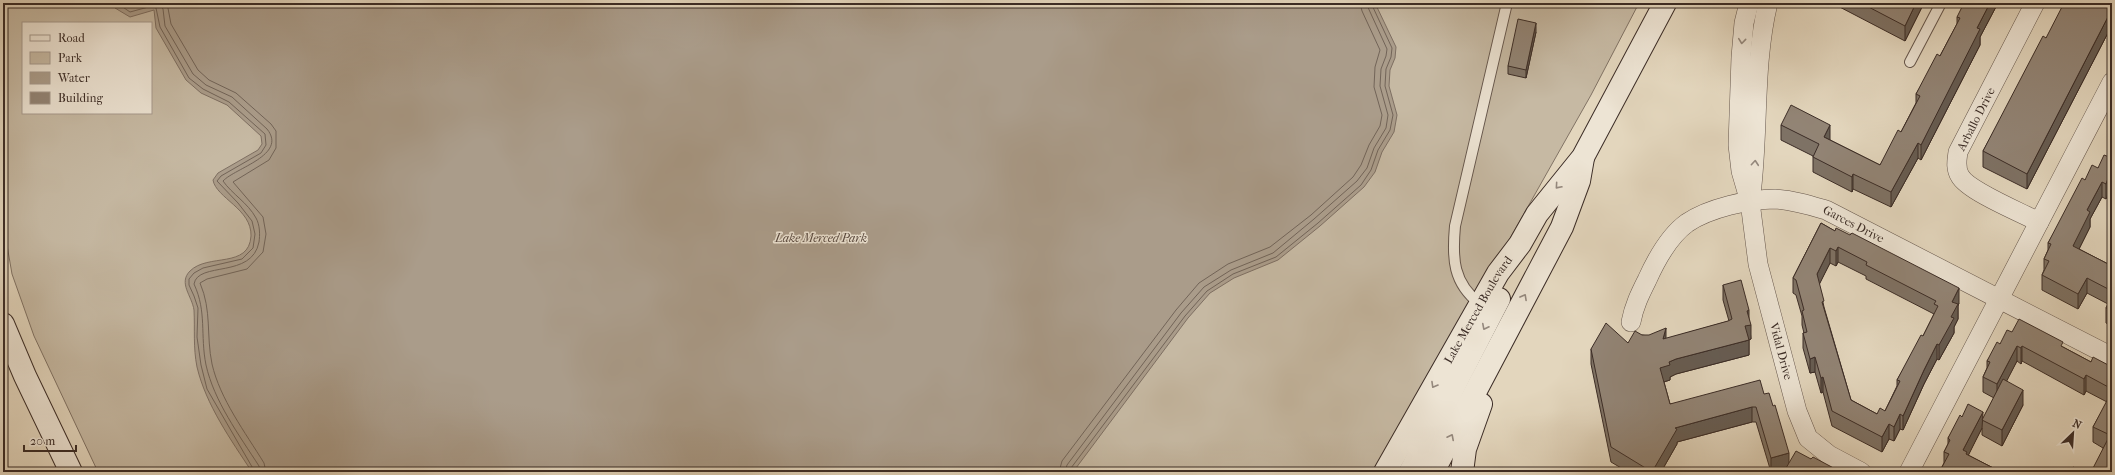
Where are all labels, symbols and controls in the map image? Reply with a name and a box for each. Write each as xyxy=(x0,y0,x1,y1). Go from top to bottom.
legend xyxy=(22,22,152,114)
text: Road xyxy=(58,31,85,45)
one-way arrow xyxy=(1738,38,1747,44)
text: Park xyxy=(58,51,83,65)
text: Water xyxy=(57,71,91,85)
street label: Arballo Drive xyxy=(1954,85,1998,154)
text: Building xyxy=(58,91,103,105)
one-way arrow xyxy=(1750,160,1759,166)
one-way arrow xyxy=(1555,182,1562,189)
street label: Garces Drive xyxy=(1821,203,1887,246)
park label: Lake Merced Park xyxy=(774,231,867,245)
street label: Lake Merced Boulevard xyxy=(1441,253,1515,366)
one-way arrow xyxy=(1519,294,1527,301)
street label: Vidal Drive xyxy=(1767,320,1795,381)
one-way arrow xyxy=(1482,323,1489,331)
one-way arrow xyxy=(1431,381,1438,388)
north arrow xyxy=(2053,413,2093,453)
text: N xyxy=(2070,417,2084,432)
scale bar xyxy=(24,427,76,453)
text: 20 m xyxy=(30,434,55,448)
one-way arrow xyxy=(1446,434,1454,442)

